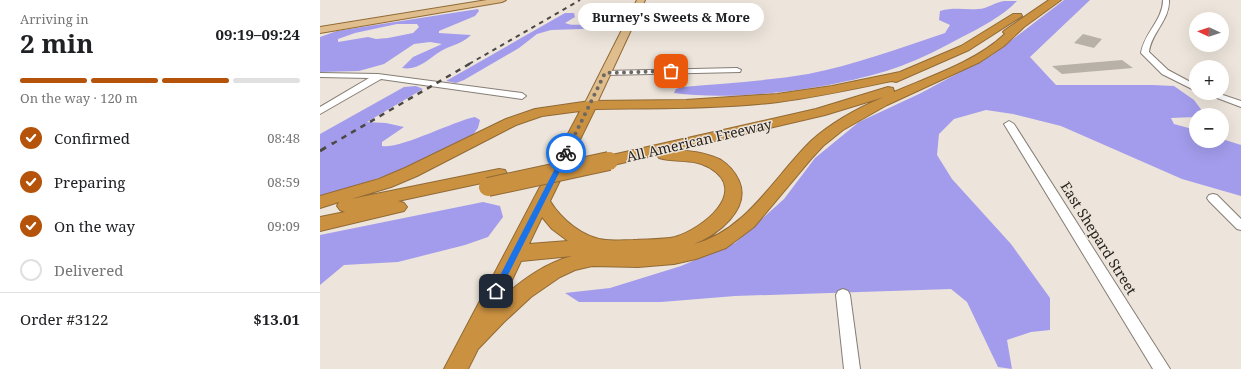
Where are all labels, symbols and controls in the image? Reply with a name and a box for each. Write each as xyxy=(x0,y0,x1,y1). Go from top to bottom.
callout: Burney's Sweets & More xyxy=(578,3,764,31)
text: Burney's Sweets & More xyxy=(592,8,750,26)
text: Arriving in xyxy=(20,10,89,28)
north arrow xyxy=(1189,12,1229,52)
map controls xyxy=(1189,12,1229,148)
text: 09:19–09:24 xyxy=(216,24,300,44)
text: 2 min xyxy=(20,25,94,61)
pin xyxy=(654,54,688,88)
icon: bag xyxy=(660,60,682,82)
button: + xyxy=(1189,60,1229,100)
text: On the way · 120 m xyxy=(20,89,138,107)
button: − xyxy=(1189,108,1229,148)
street label: All American Freeway xyxy=(624,114,774,166)
icon: check xyxy=(20,127,42,149)
text: Confirmed xyxy=(54,128,130,148)
text: 08:48 xyxy=(267,129,300,147)
courier xyxy=(546,133,586,173)
icon: bike xyxy=(555,142,577,164)
icon: check xyxy=(20,171,42,193)
text: Preparing xyxy=(54,172,125,192)
text: 08:59 xyxy=(267,173,300,191)
street label: East Shepard Street xyxy=(1057,178,1141,298)
icon: check xyxy=(20,215,42,237)
text: On the way xyxy=(54,216,135,236)
text: 09:09 xyxy=(267,217,300,235)
text: Delivered xyxy=(54,260,123,280)
pin xyxy=(479,274,513,308)
icon: home xyxy=(485,280,507,302)
text: Order #3122 xyxy=(20,309,108,329)
text: $13.01 xyxy=(253,309,300,329)

